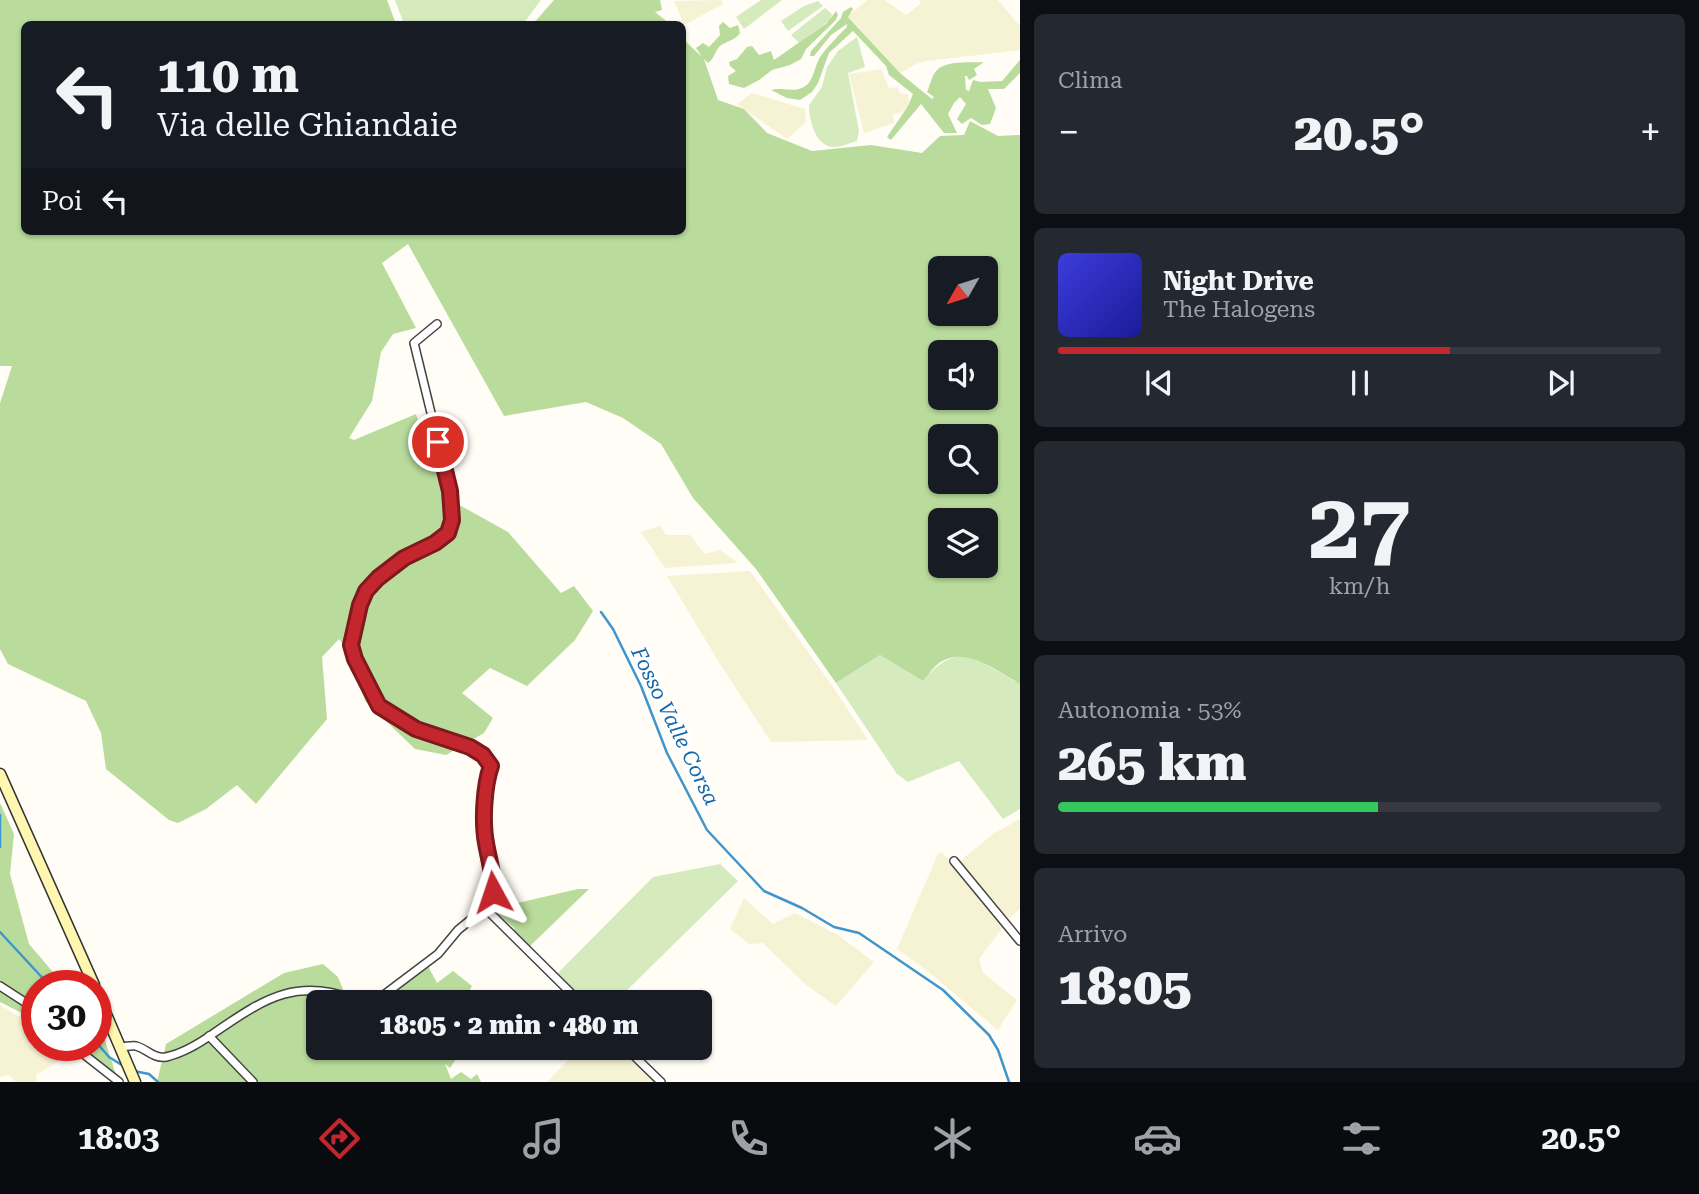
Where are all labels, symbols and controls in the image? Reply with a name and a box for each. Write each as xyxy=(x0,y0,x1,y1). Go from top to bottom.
text: 110 m xyxy=(157,47,299,104)
icon: left xyxy=(42,49,133,140)
text: Clima xyxy=(1058,67,1122,94)
text: 20.5° xyxy=(1294,102,1425,163)
text: Via delle Ghiandaie xyxy=(157,106,457,144)
text: − xyxy=(1058,110,1079,154)
text: + xyxy=(1640,110,1661,154)
icon: left xyxy=(96,182,134,220)
text: Poi xyxy=(42,186,82,216)
north arrow xyxy=(928,256,998,326)
map controls xyxy=(928,256,998,578)
text: Night Drive xyxy=(1163,266,1314,296)
text: The Halogens xyxy=(1163,296,1315,323)
button: sound xyxy=(928,340,998,410)
icon: previous xyxy=(1140,364,1178,402)
icon: pause xyxy=(1341,364,1379,402)
icon: next xyxy=(1542,364,1580,402)
pin xyxy=(408,412,468,472)
icon: arrive xyxy=(419,423,457,461)
button: search xyxy=(928,424,998,494)
text: 27 xyxy=(1309,474,1410,580)
button: layers xyxy=(928,508,998,578)
text: km/h xyxy=(1329,573,1390,600)
water label: Fosso Valle Corsa xyxy=(626,642,724,809)
text: Autonomia · 53% xyxy=(1058,697,1242,724)
text: 265 km xyxy=(1058,732,1246,793)
position arrow xyxy=(456,855,530,929)
text: Arrivo xyxy=(1058,921,1127,948)
text: 18:05 xyxy=(1058,956,1192,1017)
speed limit sign: 30 xyxy=(21,970,112,1061)
text: 18:05 · 2 min · 480 m xyxy=(379,1010,639,1040)
icon: directions xyxy=(315,1114,364,1163)
icon: music xyxy=(519,1114,568,1163)
icon: phone xyxy=(724,1114,773,1163)
icon: climate xyxy=(928,1114,977,1163)
icon: car xyxy=(1133,1114,1182,1163)
icon: filters xyxy=(1337,1114,1386,1163)
text: 18:03 xyxy=(78,1119,159,1157)
text: 20.5° xyxy=(1541,1119,1621,1157)

